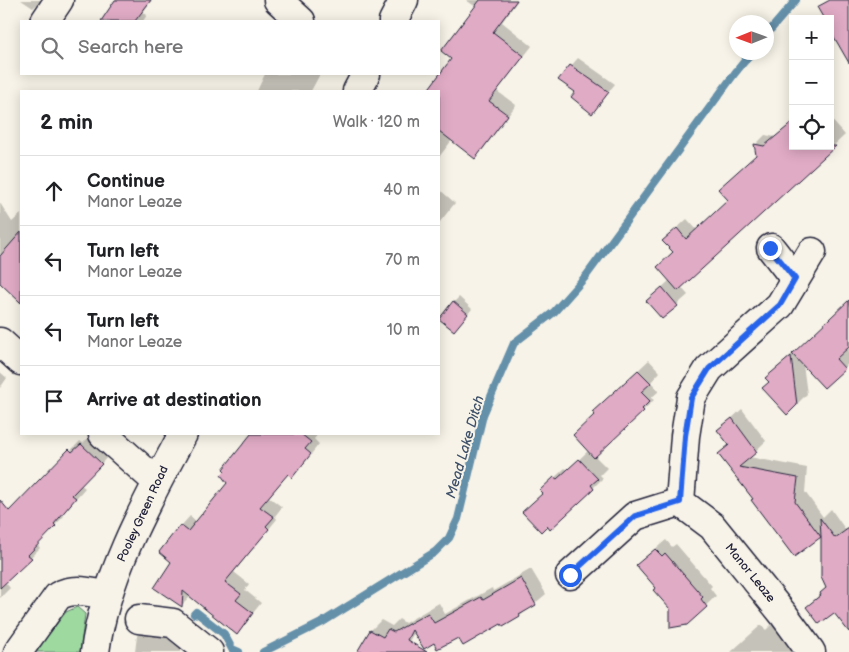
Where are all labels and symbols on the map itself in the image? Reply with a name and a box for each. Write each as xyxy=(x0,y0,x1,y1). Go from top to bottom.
north arrow xyxy=(729,15,774,60)
route end xyxy=(759,237,782,260)
water label: Mead Lake Ditch xyxy=(442,393,488,500)
street label: Pooley Green Road xyxy=(114,463,172,565)
street label: Manor Leaze xyxy=(722,541,778,605)
route start xyxy=(559,564,582,587)

